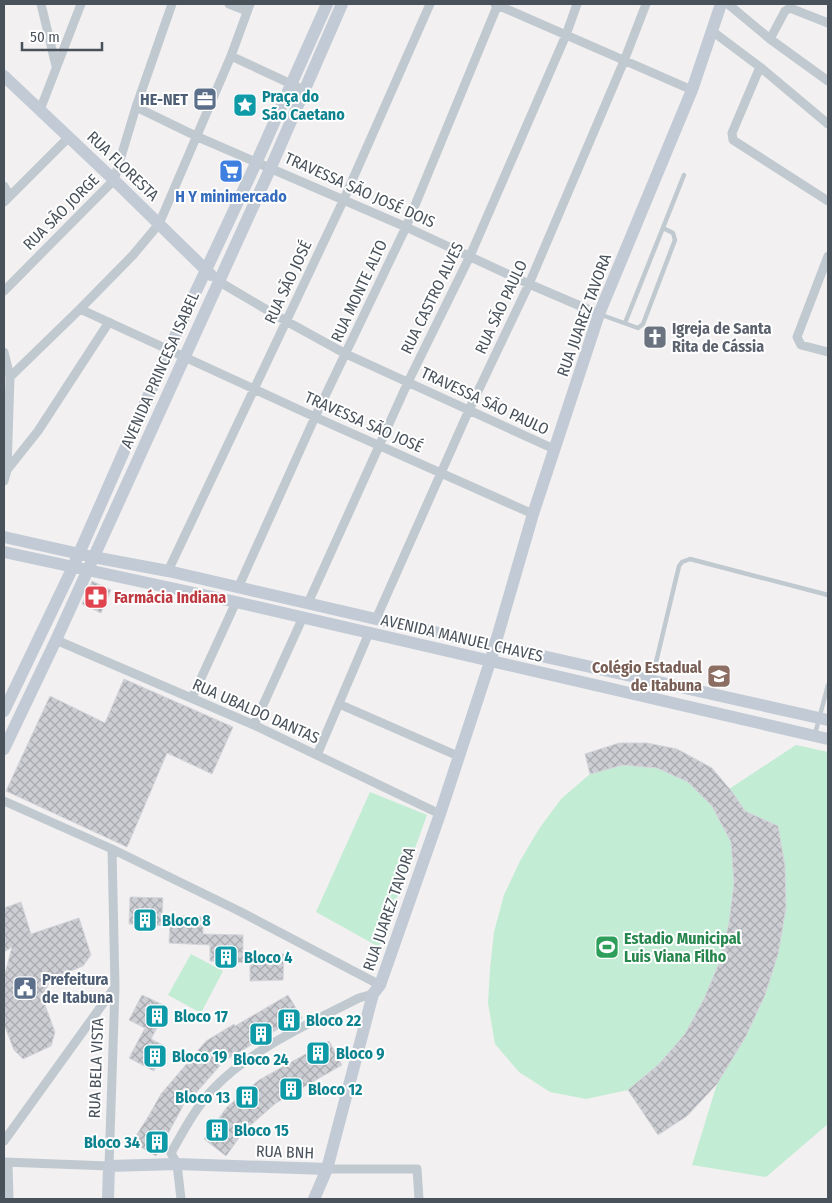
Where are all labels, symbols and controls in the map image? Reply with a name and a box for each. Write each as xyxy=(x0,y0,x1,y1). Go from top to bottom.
scale bar xyxy=(22,20,102,52)
text: 50 m xyxy=(30,28,60,46)
office icon: HE-NET xyxy=(192,86,218,112)
place label: Praça do São Caetano xyxy=(262,87,345,124)
place label: HE-NET xyxy=(140,90,188,109)
place icon: Praça do São Caetano xyxy=(232,92,258,118)
street label: RUA FLORESTA xyxy=(83,127,163,205)
street label: TRAVESSA SÃO JOSÉ DOIS xyxy=(282,148,438,232)
supermarket icon: H Y minimercado xyxy=(218,158,244,184)
street label: RUA SÃO JORGE xyxy=(19,170,103,254)
place label: H Y minimercado xyxy=(175,187,287,206)
street label: RUA SÃO JOSÉ xyxy=(260,237,316,327)
street label: RUA MONTE ALTO xyxy=(327,237,391,345)
street label: RUA CASTRO ALVES xyxy=(397,239,467,357)
street label: RUA JUAREZ TAVORA xyxy=(553,250,615,379)
street label: RUA SÃO PAULO xyxy=(471,257,531,357)
street label: AVENIDA PRINCESA ISABEL xyxy=(117,289,203,451)
place label: Igreja de Santa Rita de Cássia xyxy=(672,319,771,356)
church icon: Igreja de Santa Rita de Cássia xyxy=(642,324,668,350)
street label: TRAVESSA SÃO PAULO xyxy=(418,363,552,439)
street label: TRAVESSA SÃO JOSÉ xyxy=(302,387,426,457)
pharmacy icon: Farmácia Indiana xyxy=(83,584,109,610)
place label: Farmácia Indiana xyxy=(114,588,226,607)
street label: AVENIDA MANUEL CHAVES xyxy=(379,610,545,666)
place label: Colégio Estadual de Itabuna xyxy=(592,658,703,695)
school or university icon: Colégio Estadual de Itabuna xyxy=(706,663,732,689)
street label: RUA UBALDO DANTAS xyxy=(190,674,322,748)
street label: RUA JUAREZ TAVORA xyxy=(359,844,419,973)
building icon: Bloco 8 xyxy=(132,907,158,933)
place label: Bloco 8 xyxy=(162,911,211,930)
place label: Estadio Municipal Luis Viana Filho xyxy=(624,929,741,966)
sports icon: Estadio Municipal Luis Viana Filho xyxy=(594,934,620,960)
building icon: Bloco 4 xyxy=(213,944,239,970)
place label: Bloco 4 xyxy=(244,948,293,967)
place label: Prefeitura de Itabuna xyxy=(42,970,113,1007)
public building icon: Prefeitura de Itabuna xyxy=(12,975,38,1001)
building icon: Bloco 17 xyxy=(144,1003,170,1029)
place label: Bloco 17 xyxy=(174,1007,228,1026)
building icon: Bloco 22 xyxy=(276,1007,302,1033)
place label: Bloco 22 xyxy=(306,1011,362,1030)
street label: RUA BELA VISTA xyxy=(85,1017,107,1119)
building icon: Bloco 24 xyxy=(248,1021,274,1047)
building icon: Bloco 9 xyxy=(305,1040,331,1066)
building icon: Bloco 19 xyxy=(142,1043,168,1069)
place label: Bloco 9 xyxy=(336,1044,385,1063)
place label: Bloco 19 xyxy=(172,1047,227,1066)
place label: Bloco 24 xyxy=(233,1050,289,1069)
building icon: Bloco 12 xyxy=(278,1076,304,1102)
place label: Bloco 12 xyxy=(308,1080,363,1099)
building icon: Bloco 13 xyxy=(234,1084,260,1110)
place label: Bloco 13 xyxy=(175,1088,230,1107)
building icon: Bloco 15 xyxy=(204,1117,230,1143)
place label: Bloco 15 xyxy=(234,1121,289,1140)
building icon: Bloco 34 xyxy=(144,1129,170,1155)
place label: Bloco 34 xyxy=(84,1133,140,1152)
street label: RUA BNH xyxy=(256,1141,314,1163)

